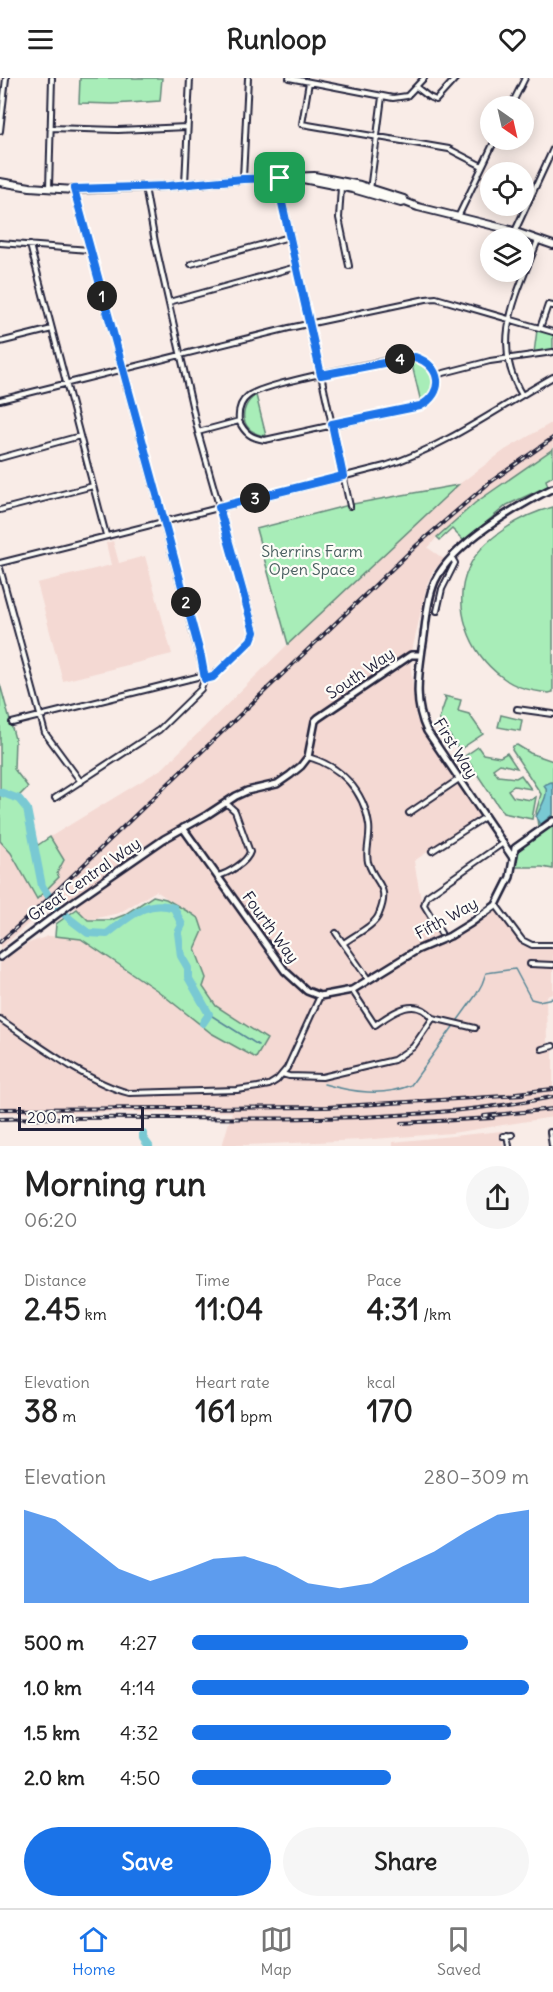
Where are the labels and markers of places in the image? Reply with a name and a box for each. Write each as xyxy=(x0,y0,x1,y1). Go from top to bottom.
pin xyxy=(254,152,305,203)
pin: 1 xyxy=(87,281,117,311)
pin: 4 xyxy=(385,344,415,374)
pin: 3 xyxy=(240,483,270,513)
pin: 2 xyxy=(171,587,201,617)

